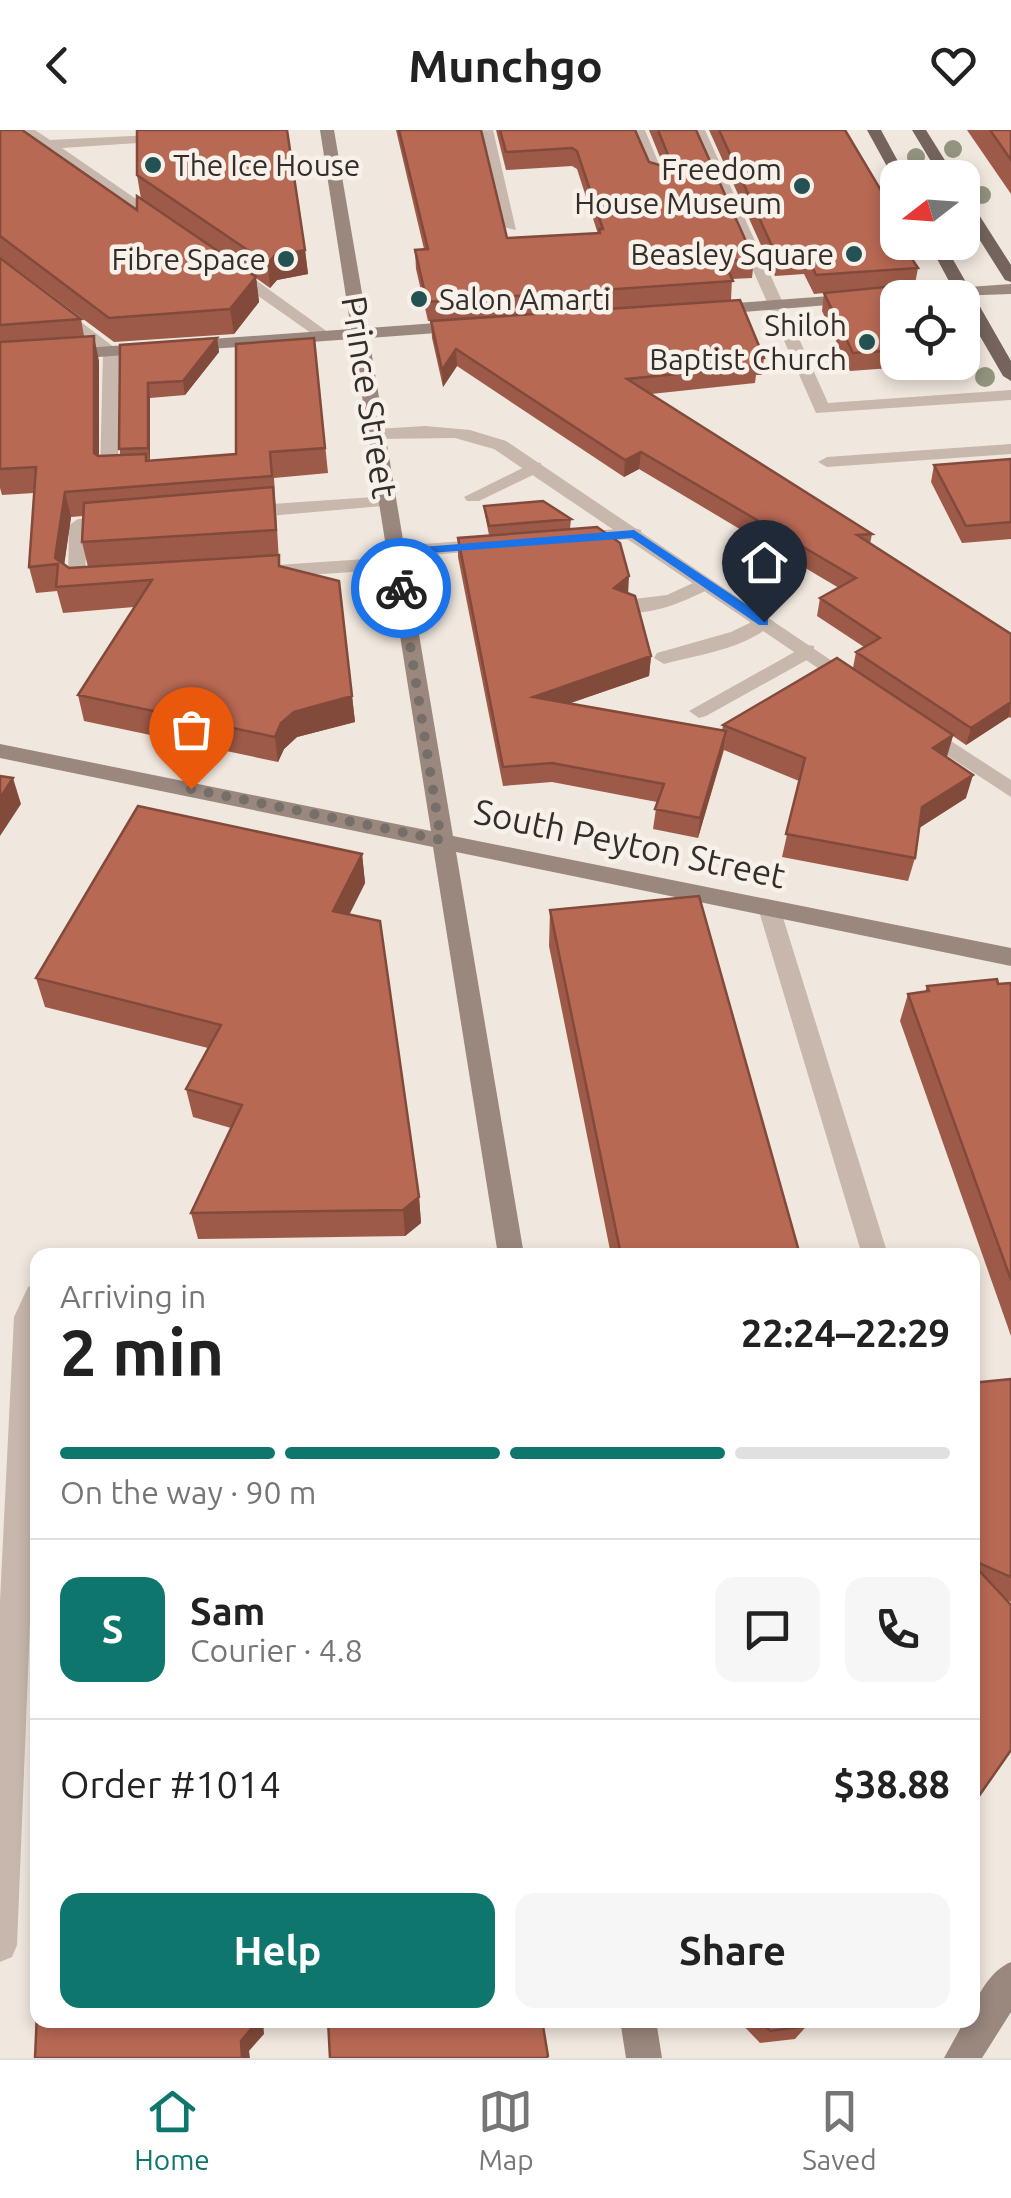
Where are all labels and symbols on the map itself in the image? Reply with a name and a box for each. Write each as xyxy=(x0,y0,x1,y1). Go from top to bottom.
place label: The Ice House xyxy=(173,148,360,182)
place label: Freedom House Museum xyxy=(574,152,782,220)
marker: The Ice House xyxy=(142,154,164,176)
north arrow xyxy=(880,160,980,260)
marker: Freedom House Museum xyxy=(791,175,813,197)
place label: Beasley Square xyxy=(630,237,834,271)
place label: Fibre Space xyxy=(112,242,266,276)
marker: Beasley Square xyxy=(843,243,865,265)
marker: Fibre Space xyxy=(275,248,297,270)
place label: Salon Amarti xyxy=(439,282,611,316)
marker: Salon Amarti xyxy=(408,288,430,310)
street label: Prince Street xyxy=(334,293,406,501)
place label: Shiloh Baptist Church xyxy=(649,308,847,376)
marker: Shiloh Baptist Church xyxy=(856,331,878,353)
pin xyxy=(722,520,807,623)
courier xyxy=(351,538,451,638)
pin xyxy=(149,687,234,790)
street label: South Peyton Street xyxy=(471,790,789,896)

